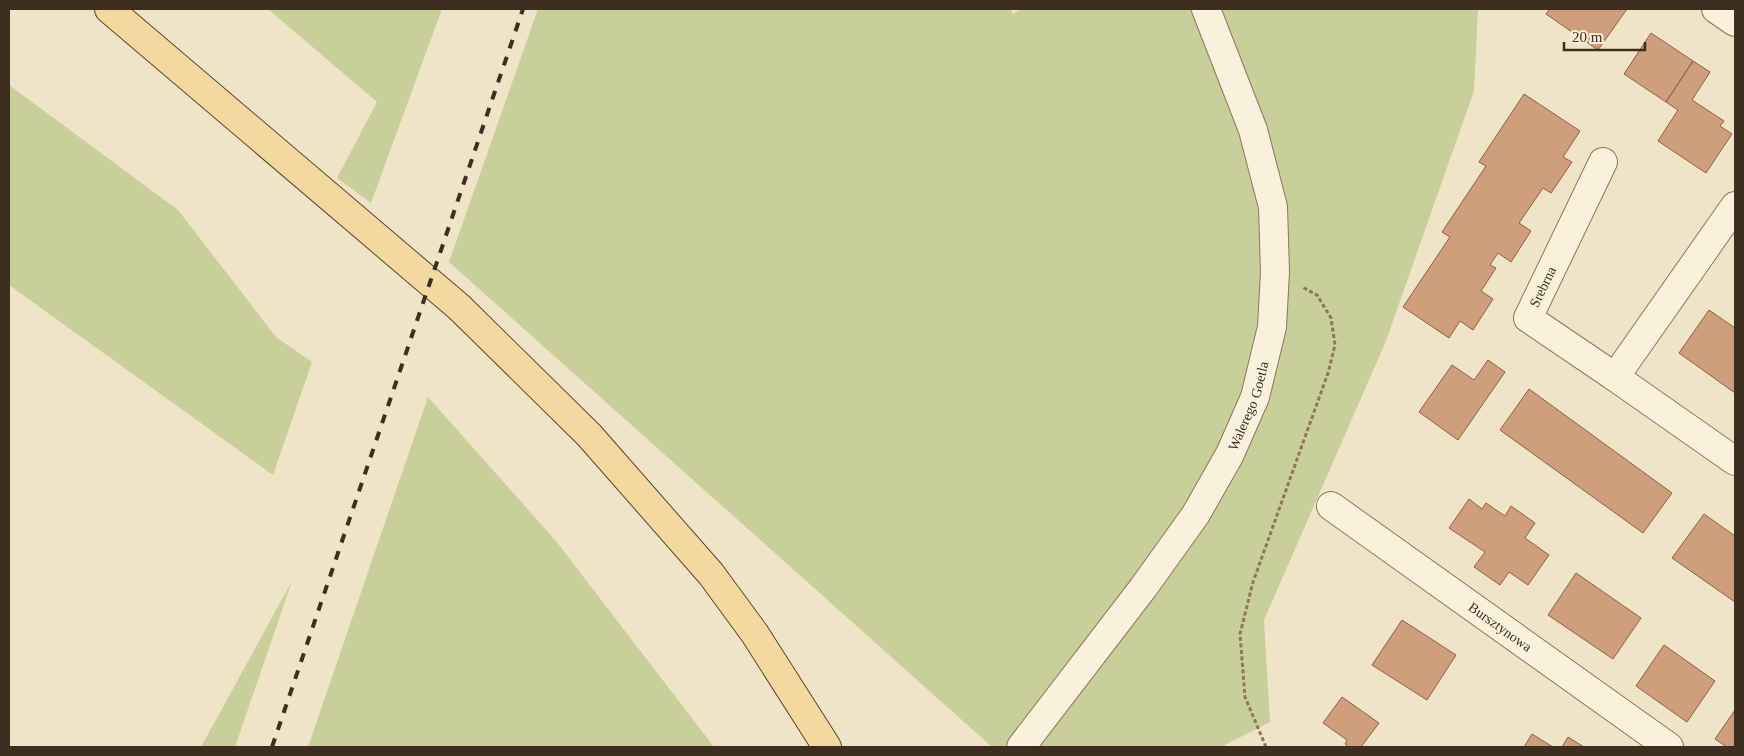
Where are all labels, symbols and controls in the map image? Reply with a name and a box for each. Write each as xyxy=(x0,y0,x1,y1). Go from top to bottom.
scale bar xyxy=(1564,20,1645,52)
text: 20 m xyxy=(1572,29,1603,45)
street label: Srebrna xyxy=(1527,263,1560,310)
street label: Walerego Goetla xyxy=(1225,359,1271,453)
street label: Bursztynowa xyxy=(1466,599,1535,655)

